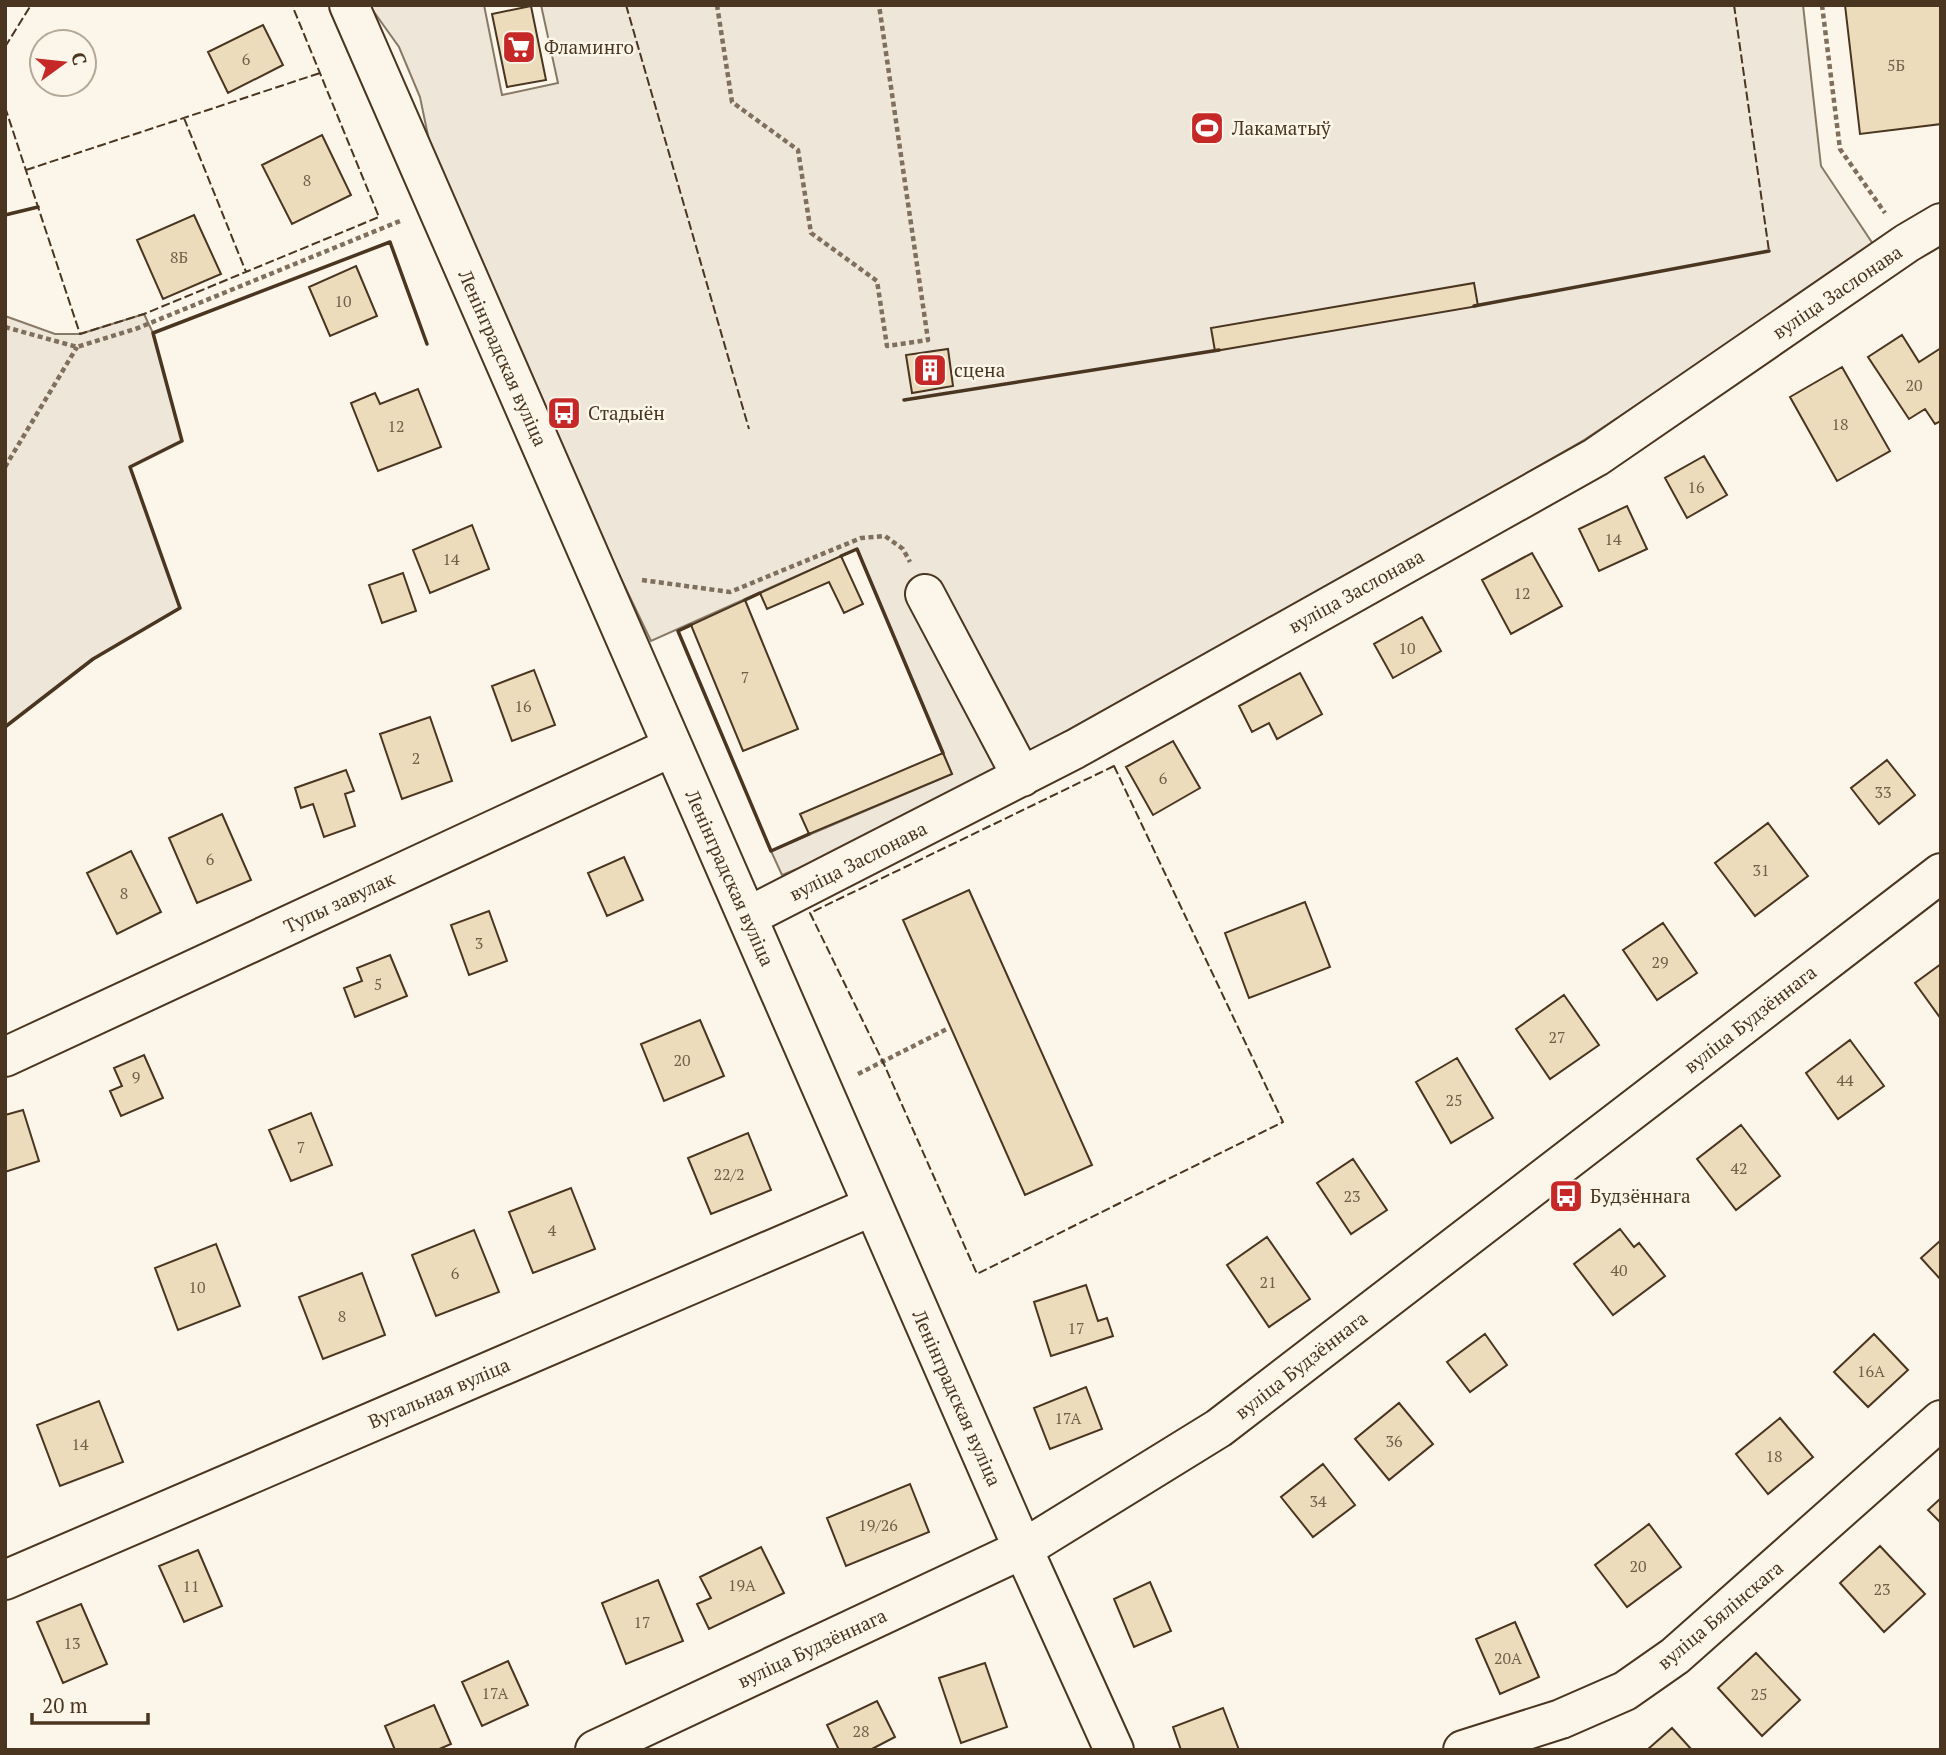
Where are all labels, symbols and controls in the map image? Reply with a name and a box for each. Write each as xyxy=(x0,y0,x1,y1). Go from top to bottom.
north arrow xyxy=(28,28,98,98)
supermarket icon: Фламинго xyxy=(500,28,538,66)
place label: Фламинго xyxy=(544,34,634,59)
house number: 6 xyxy=(242,48,251,70)
text: С xyxy=(66,49,94,68)
house number: 5Б xyxy=(1887,54,1905,76)
sports icon: Лакаматыў xyxy=(1188,109,1226,147)
place label: Лакаматыў xyxy=(1231,115,1331,140)
house number: 8 xyxy=(303,169,311,191)
street label: вуліца Заслонава xyxy=(1767,239,1907,344)
house number: 8Б xyxy=(170,246,188,268)
street label: Ленінградская вуліца xyxy=(453,265,554,450)
house number: 10 xyxy=(334,290,352,312)
building icon: сцена xyxy=(911,351,949,389)
place label: сцена xyxy=(954,357,1006,382)
house number: 20 xyxy=(1905,374,1923,396)
bus stop icon: Стадыён xyxy=(545,394,583,432)
place label: Стадыён xyxy=(588,400,665,425)
house number: 18 xyxy=(1831,413,1849,435)
house number: 12 xyxy=(387,415,405,437)
house number: 16 xyxy=(1687,476,1705,498)
house number: 14 xyxy=(1604,528,1622,550)
street label: вуліца Заслонава xyxy=(1284,543,1428,638)
house number: 14 xyxy=(442,548,460,570)
house number: 12 xyxy=(1513,582,1531,604)
house number: 10 xyxy=(1398,637,1416,659)
house number: 7 xyxy=(741,666,749,688)
house number: 16 xyxy=(514,695,532,717)
house number: 2 xyxy=(412,747,420,769)
house number: 6 xyxy=(1159,767,1168,789)
house number: 33 xyxy=(1874,781,1892,803)
street label: Ленінградская вуліца xyxy=(680,785,781,970)
street label: вуліца Заслонава xyxy=(785,815,931,906)
house number: 6 xyxy=(206,848,215,870)
house number: 31 xyxy=(1752,859,1770,881)
street label: Тупы завулак xyxy=(279,865,399,938)
house number: 8 xyxy=(120,882,128,904)
house number: 3 xyxy=(475,932,483,954)
house number: 29 xyxy=(1651,951,1669,973)
street label: вуліца Будзённага xyxy=(1678,959,1821,1078)
house number: 5 xyxy=(374,973,382,995)
house number: 27 xyxy=(1548,1026,1566,1048)
house number: 20 xyxy=(673,1049,691,1071)
house number: 9 xyxy=(132,1066,140,1088)
house number: 44 xyxy=(1836,1069,1854,1091)
house number: 25 xyxy=(1445,1089,1463,1111)
house number: 7 xyxy=(297,1136,305,1158)
house number: 42 xyxy=(1730,1157,1748,1179)
house number: 22/2 xyxy=(713,1163,745,1185)
bus stop icon: Будзённага xyxy=(1547,1177,1585,1215)
place label: Будзённага xyxy=(1590,1183,1691,1208)
house number: 23 xyxy=(1343,1185,1361,1207)
house number: 4 xyxy=(548,1219,557,1241)
house number: 40 xyxy=(1610,1259,1628,1281)
house number: 6 xyxy=(451,1262,460,1284)
house number: 21 xyxy=(1259,1271,1277,1293)
house number: 10 xyxy=(188,1276,206,1298)
house number: 8 xyxy=(338,1305,346,1327)
street label: Ленінградская вуліца xyxy=(907,1305,1008,1490)
street label: вуліца Будзённага xyxy=(1229,1305,1372,1424)
house number: 17 xyxy=(1067,1317,1085,1339)
street label: Вугальная вуліца xyxy=(364,1351,514,1434)
house number: 16А xyxy=(1857,1360,1885,1382)
house number: 17А xyxy=(1055,1407,1081,1429)
house number: 36 xyxy=(1385,1430,1403,1452)
house number: 14 xyxy=(71,1433,89,1455)
house number: 18 xyxy=(1765,1445,1783,1467)
house number: 34 xyxy=(1309,1490,1327,1512)
house number: 19/26 xyxy=(858,1514,898,1536)
street label: вуліца Бялінскага xyxy=(1652,1554,1788,1675)
house number: 20 xyxy=(1629,1555,1647,1577)
house number: 19А xyxy=(728,1574,756,1596)
house number: 11 xyxy=(182,1575,200,1597)
house number: 23 xyxy=(1873,1578,1891,1600)
street label: вуліца Будзённага xyxy=(733,1602,891,1693)
house number: 17 xyxy=(633,1611,651,1633)
house number: 13 xyxy=(63,1632,81,1654)
house number: 20А xyxy=(1494,1647,1522,1669)
scale bar xyxy=(32,1682,147,1726)
house number: 17А xyxy=(482,1682,508,1704)
house number: 25 xyxy=(1750,1683,1768,1705)
text: 20 m xyxy=(42,1691,88,1719)
house number: 28 xyxy=(852,1720,870,1742)

